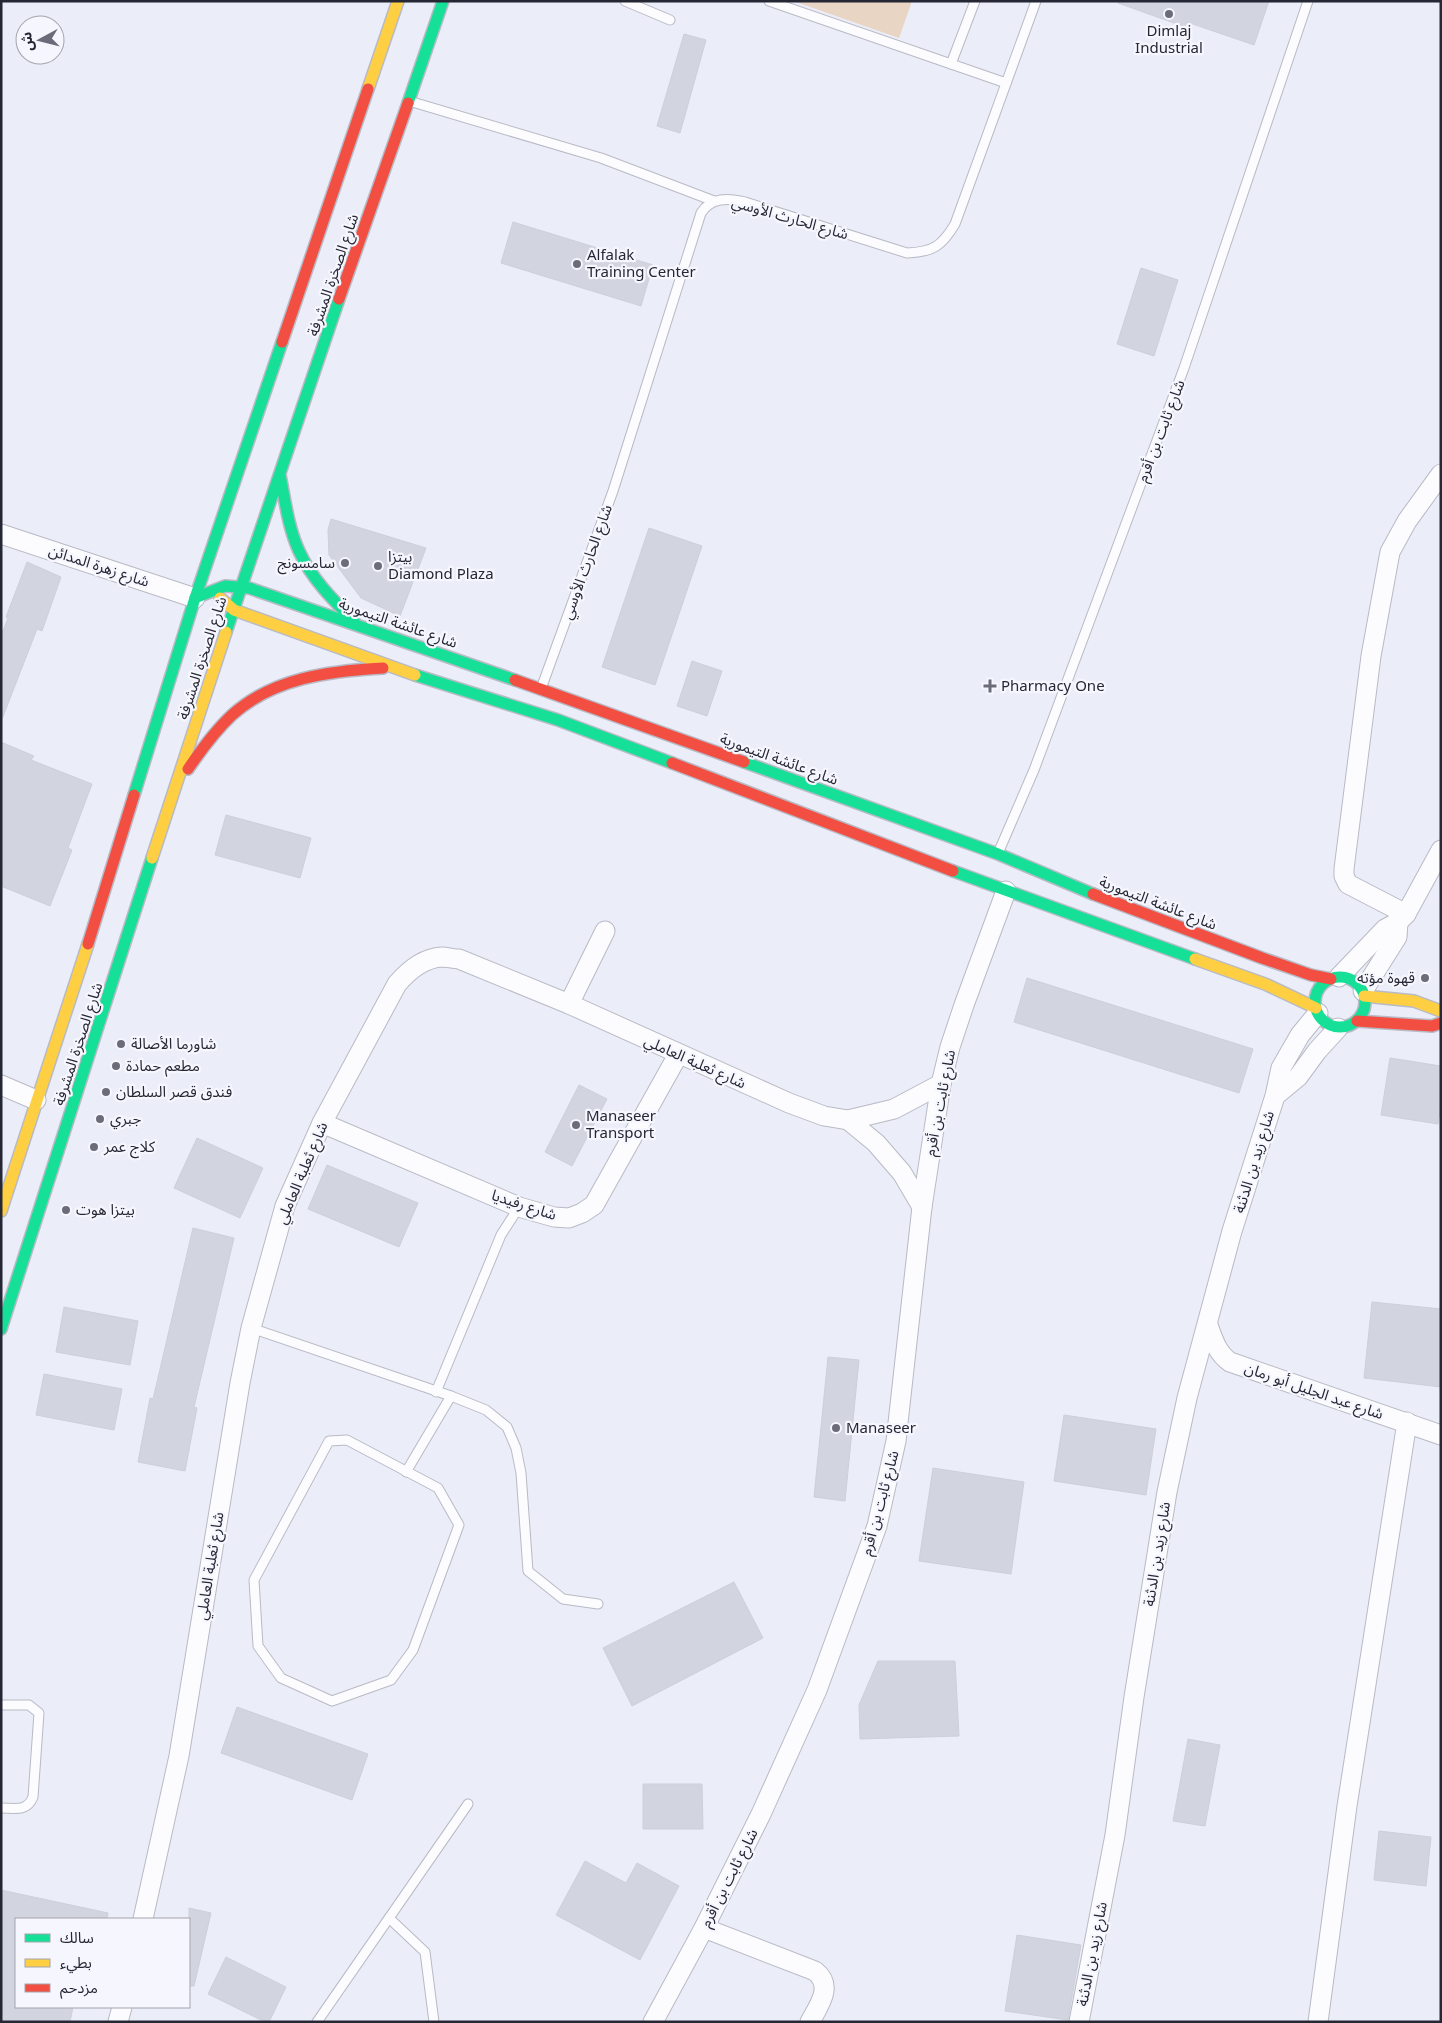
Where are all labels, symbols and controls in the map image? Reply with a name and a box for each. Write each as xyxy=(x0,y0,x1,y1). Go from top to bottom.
marker: Dimlaj Industrial xyxy=(1163,8,1175,20)
north arrow xyxy=(15,15,65,65)
place label: Dimlaj Industrial xyxy=(1135,15,1203,64)
text: ش xyxy=(12,30,43,53)
street label: شارع الحارث الأوسي xyxy=(728,186,853,250)
street label: شارع الصخرة المشرفة xyxy=(297,209,369,341)
place label: Alfalak Training Center xyxy=(587,239,696,288)
marker: Alfalak Training Center xyxy=(571,258,583,270)
street label: شارع ثابت بن أقرم xyxy=(1127,375,1195,487)
street label: شارع الحارث الأوسي xyxy=(551,500,623,624)
street label: شارع زهرة المدائن xyxy=(44,535,154,597)
place label: بيتزا Diamond Plaza xyxy=(388,541,494,590)
place label: سامسونج xyxy=(277,547,335,579)
marker: سامسونج xyxy=(339,557,351,569)
marker: بيتزا Diamond Plaza xyxy=(372,560,384,572)
street label: شارع عائشة التيمورية xyxy=(334,588,462,658)
street label: شارع الصخرة المشرفة xyxy=(167,592,237,724)
place label: Pharmacy One xyxy=(1001,670,1105,702)
marker: Pharmacy One xyxy=(983,679,997,693)
street label: شارع عائشة التيمورية xyxy=(715,723,843,795)
street label: شارع عائشة التيمورية xyxy=(1094,866,1222,940)
place label: قهوة مؤته xyxy=(1357,962,1415,994)
marker: قهوة مؤته xyxy=(1419,972,1431,984)
street label: شارع الصخرة المشرفة xyxy=(43,978,113,1110)
street label: شارع ثعلبة العاملي xyxy=(639,1025,752,1099)
place label: شاورما الأصالة xyxy=(131,1028,217,1060)
marker: شاورما الأصالة xyxy=(115,1038,127,1050)
street label: شارع ثابت بن أقرم xyxy=(914,1047,966,1159)
place label: مطعم حمادة xyxy=(126,1050,200,1082)
marker: مطعم حمادة xyxy=(110,1060,122,1072)
place label: فندق قصر السلطان xyxy=(116,1076,232,1108)
marker: فندق قصر السلطان xyxy=(100,1086,112,1098)
place label: Manaseer Transport xyxy=(586,1100,656,1149)
place label: جبري xyxy=(110,1103,141,1135)
street label: شارع زيد بن الدثنة xyxy=(1223,1106,1285,1217)
marker: جبري xyxy=(94,1113,106,1125)
street label: شارع ثعلبة العاملي xyxy=(266,1116,338,1230)
marker: Manaseer Transport xyxy=(570,1119,582,1131)
place label: كلاج عمر xyxy=(103,1131,156,1163)
marker: كلاج عمر xyxy=(88,1141,100,1153)
street label: شارع رفيديا xyxy=(487,1179,561,1231)
place label: بيتزا هوت xyxy=(76,1194,135,1226)
marker: بيتزا هوت xyxy=(60,1204,72,1216)
street label: شارع عبد الجليل أبو رمان xyxy=(1240,1352,1388,1430)
place label: Manaseer xyxy=(846,1412,916,1444)
marker: Manaseer xyxy=(830,1422,842,1434)
street label: شارع ثابت بن أقرم xyxy=(851,1446,909,1559)
street label: شارع زيد بن الدثنة xyxy=(1133,1499,1181,1609)
street label: شارع ثعلبة العاملي xyxy=(186,1509,234,1623)
street label: شارع ثابت بن أقرم xyxy=(690,1822,768,1933)
street label: شارع زيد بن الدثنة xyxy=(1066,1899,1118,2009)
legend xyxy=(15,1918,190,2008)
text: سالك xyxy=(60,1922,94,1954)
text: بطيء xyxy=(60,1947,92,1979)
text: مزدحم xyxy=(60,1972,98,2004)

